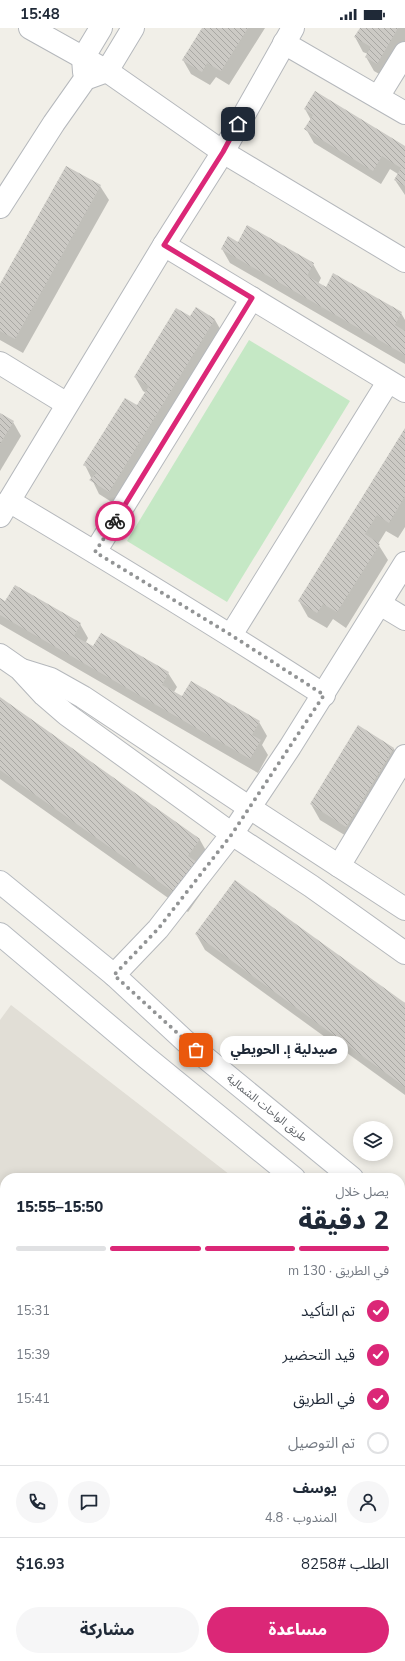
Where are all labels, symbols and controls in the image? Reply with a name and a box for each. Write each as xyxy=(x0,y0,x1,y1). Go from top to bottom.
text: 15:48 xyxy=(20,4,60,24)
pin xyxy=(221,107,255,141)
icon: home xyxy=(227,113,249,135)
courier xyxy=(95,501,135,541)
icon: bike xyxy=(104,510,126,532)
pin xyxy=(179,1033,213,1067)
callout: صيدلية إ. الحويطي xyxy=(220,1036,348,1064)
icon: bag xyxy=(185,1039,207,1061)
text: صيدلية إ. الحويطي xyxy=(230,1041,338,1059)
street label: طريق الواحات الشمالية xyxy=(223,1071,311,1145)
map controls xyxy=(353,1121,393,1161)
button: layers xyxy=(353,1121,393,1161)
text: يصل خلال xyxy=(335,1183,389,1201)
text: 15:50–15:55 xyxy=(16,1197,103,1217)
text: 2 دقيقة xyxy=(298,1203,389,1238)
text: في الطريق · 130 m xyxy=(288,1262,389,1280)
icon: check xyxy=(367,1300,389,1322)
text: تم التأكيد xyxy=(301,1301,355,1321)
text: 15:31 xyxy=(16,1302,50,1320)
icon: check xyxy=(367,1344,389,1366)
text: قيد التحضير xyxy=(282,1345,355,1365)
text: 15:39 xyxy=(16,1346,50,1364)
icon: check xyxy=(367,1388,389,1410)
text: في الطريق xyxy=(293,1389,355,1409)
text: 15:41 xyxy=(16,1390,50,1408)
text: تم التوصيل xyxy=(288,1433,355,1453)
text: يوسف xyxy=(293,1478,337,1498)
button: phone xyxy=(16,1481,58,1523)
button: chat xyxy=(68,1481,110,1523)
button: person xyxy=(347,1481,389,1523)
text: المندوب · 4.8 xyxy=(265,1509,337,1527)
text: $16.93 xyxy=(16,1554,65,1574)
text: الطلب #8258 xyxy=(301,1554,389,1574)
button: مشاركة xyxy=(16,1607,199,1653)
button: مساعدة xyxy=(207,1607,389,1653)

